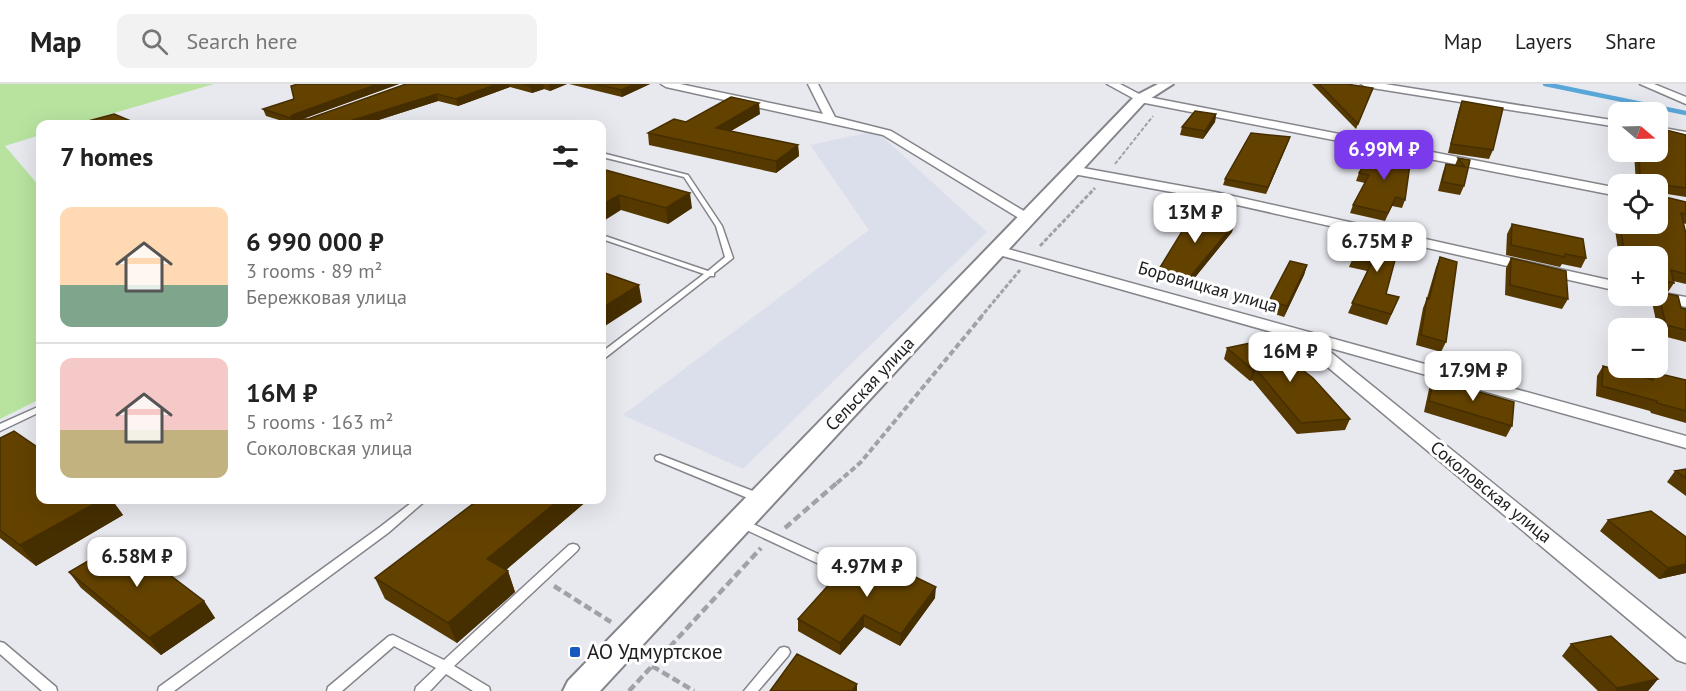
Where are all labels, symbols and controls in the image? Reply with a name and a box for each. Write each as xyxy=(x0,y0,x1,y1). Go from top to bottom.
search box xyxy=(117,14,537,68)
text: Map xyxy=(30,23,81,60)
icon: search xyxy=(138,25,171,58)
text: Search here xyxy=(186,27,297,55)
text: Map xyxy=(1444,28,1482,55)
text: Layers xyxy=(1515,28,1572,55)
text: Share xyxy=(1605,28,1656,55)
north arrow xyxy=(1608,102,1668,162)
map controls xyxy=(1608,102,1668,378)
pin: 6.99M ₽ xyxy=(1329,130,1439,181)
text: 6.99M ₽ xyxy=(1348,136,1420,162)
text: 7 homes xyxy=(60,140,153,173)
icon: filters xyxy=(549,140,582,173)
button: locate xyxy=(1608,174,1668,234)
pin: 13M ₽ xyxy=(1153,193,1237,244)
text: 13M ₽ xyxy=(1167,199,1223,225)
pin: 6.75M ₽ xyxy=(1322,222,1432,273)
text: 6 990 000 ₽ xyxy=(246,225,384,258)
text: 6.75M ₽ xyxy=(1341,228,1413,254)
icon: home xyxy=(108,231,180,303)
button: + xyxy=(1608,246,1668,306)
street label: Боровицкая улица xyxy=(1136,256,1281,317)
text: 3 rooms · 89 m² xyxy=(246,258,382,284)
text: Бережковая улица xyxy=(246,284,407,310)
button: − xyxy=(1608,318,1668,378)
street label: Сельская улица xyxy=(820,332,919,436)
pin: 16M ₽ xyxy=(1248,332,1332,383)
text: 16M ₽ xyxy=(1262,338,1318,364)
pin: 17.9M ₽ xyxy=(1418,351,1528,402)
text: 17.9M ₽ xyxy=(1439,357,1507,383)
text: 16M ₽ xyxy=(246,376,318,409)
icon: home xyxy=(108,382,180,454)
text: 5 rooms · 163 m² xyxy=(246,409,393,435)
text: Соколовская улица xyxy=(246,435,412,461)
street label: Соколовская улица xyxy=(1426,436,1557,548)
pin: 6.58M ₽ xyxy=(82,537,192,588)
text: 6.58M ₽ xyxy=(101,543,173,569)
pin: 4.97M ₽ xyxy=(812,547,922,598)
text: 4.97M ₽ xyxy=(831,553,903,579)
place label: АО Удмуртское xyxy=(587,638,723,665)
marker: АО Удмуртское xyxy=(568,645,582,659)

